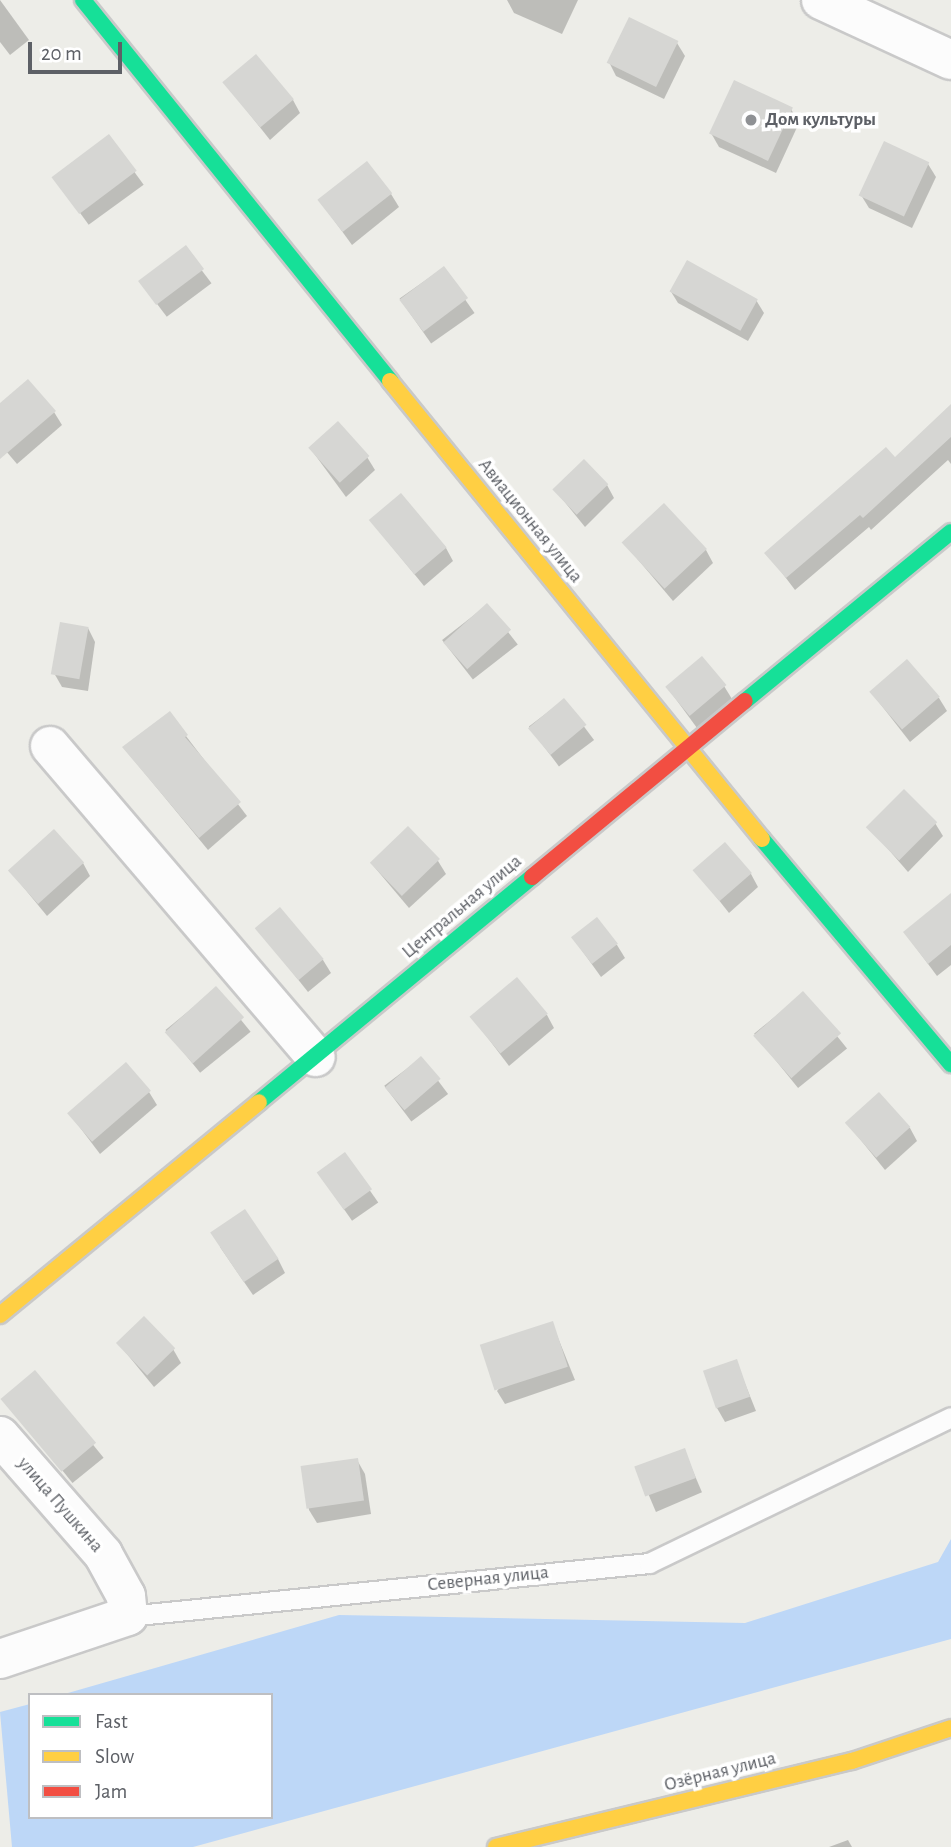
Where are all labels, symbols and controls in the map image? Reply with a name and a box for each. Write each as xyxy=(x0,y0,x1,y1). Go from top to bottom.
scale bar xyxy=(32,28,126,72)
text: 20 m xyxy=(41,43,82,64)
place label: Дом культуры xyxy=(765,109,876,131)
marker: Дом культуры xyxy=(743,112,759,128)
street label: Авиационная улица xyxy=(473,454,587,588)
street label: Центральная улица xyxy=(397,850,527,964)
street label: улица Пушкина xyxy=(12,1453,108,1557)
street label: Северная улица xyxy=(426,1561,550,1597)
legend xyxy=(28,1693,273,1819)
text: Fast xyxy=(95,1711,128,1732)
text: Slow xyxy=(95,1746,134,1767)
street label: Озёрная улица xyxy=(662,1747,778,1797)
text: Jam xyxy=(95,1781,127,1802)

